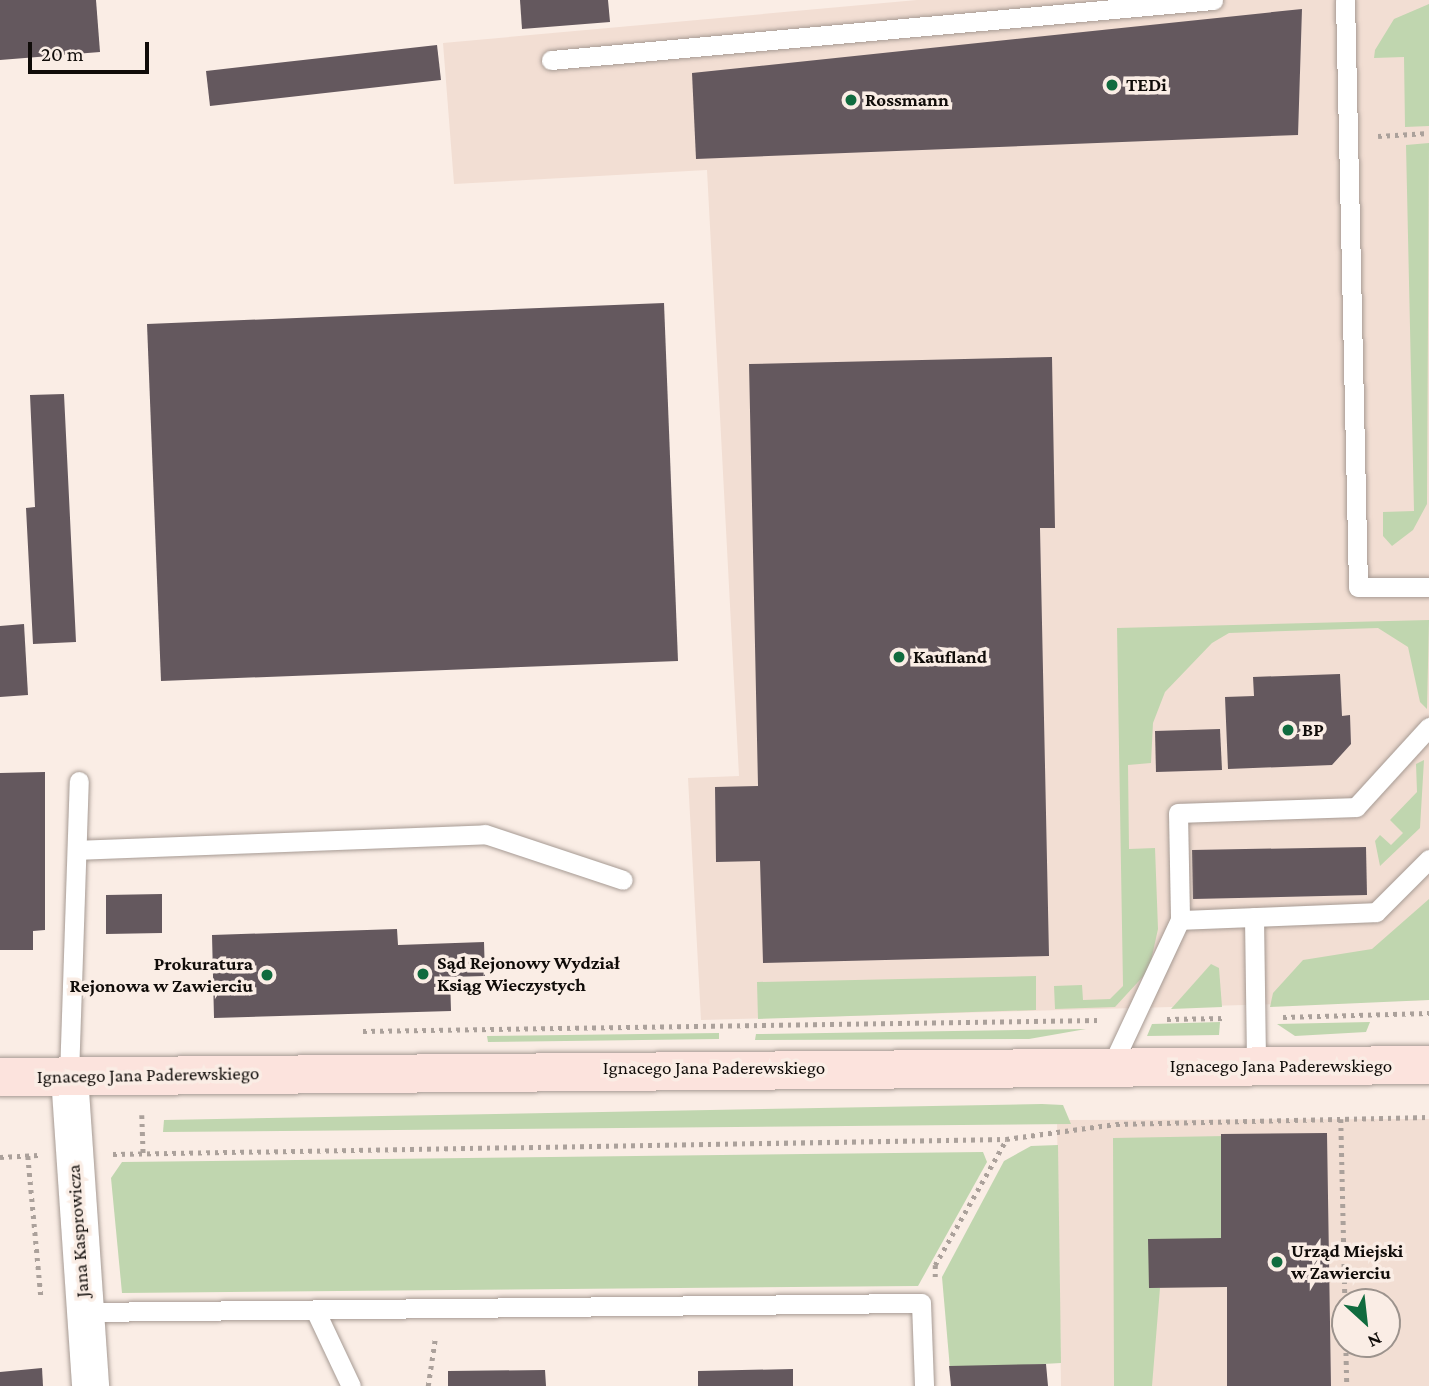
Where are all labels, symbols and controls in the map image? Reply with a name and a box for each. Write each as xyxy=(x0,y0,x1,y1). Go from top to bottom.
scale bar xyxy=(32,28,152,72)
text: 20 m xyxy=(41,42,84,66)
place label: TEDi xyxy=(1126,74,1167,96)
marker: TEDi xyxy=(1104,77,1120,93)
place label: Rossmann xyxy=(865,89,949,111)
marker: Rossmann xyxy=(843,92,859,108)
place label: Kaufland xyxy=(913,646,987,668)
marker: Kaufland xyxy=(891,649,907,665)
place label: BP xyxy=(1302,719,1324,741)
marker: BP xyxy=(1280,722,1296,738)
place label: Sąd Rejonowy Wydział Ksiąg Wieczystych xyxy=(437,952,620,996)
place label: Prokuratura Rejonowa w Zawierciu xyxy=(70,953,253,997)
marker: Sąd Rejonowy Wydział Ksiąg Wieczystych xyxy=(415,966,431,982)
marker: Prokuratura Rejonowa w Zawierciu xyxy=(259,967,275,983)
street label: Ignacego Jana Paderewskiego xyxy=(1170,1055,1392,1077)
street label: Ignacego Jana Paderewskiego xyxy=(603,1057,825,1079)
street label: Ignacego Jana Paderewskiego xyxy=(37,1062,259,1088)
street label: Jana Kasprowicza xyxy=(62,1164,94,1298)
place label: Urząd Miejski w Zawierciu xyxy=(1291,1240,1403,1284)
marker: Urząd Miejski w Zawierciu xyxy=(1269,1254,1285,1270)
north arrow xyxy=(1331,1288,1401,1358)
text: N xyxy=(1364,1328,1385,1353)

